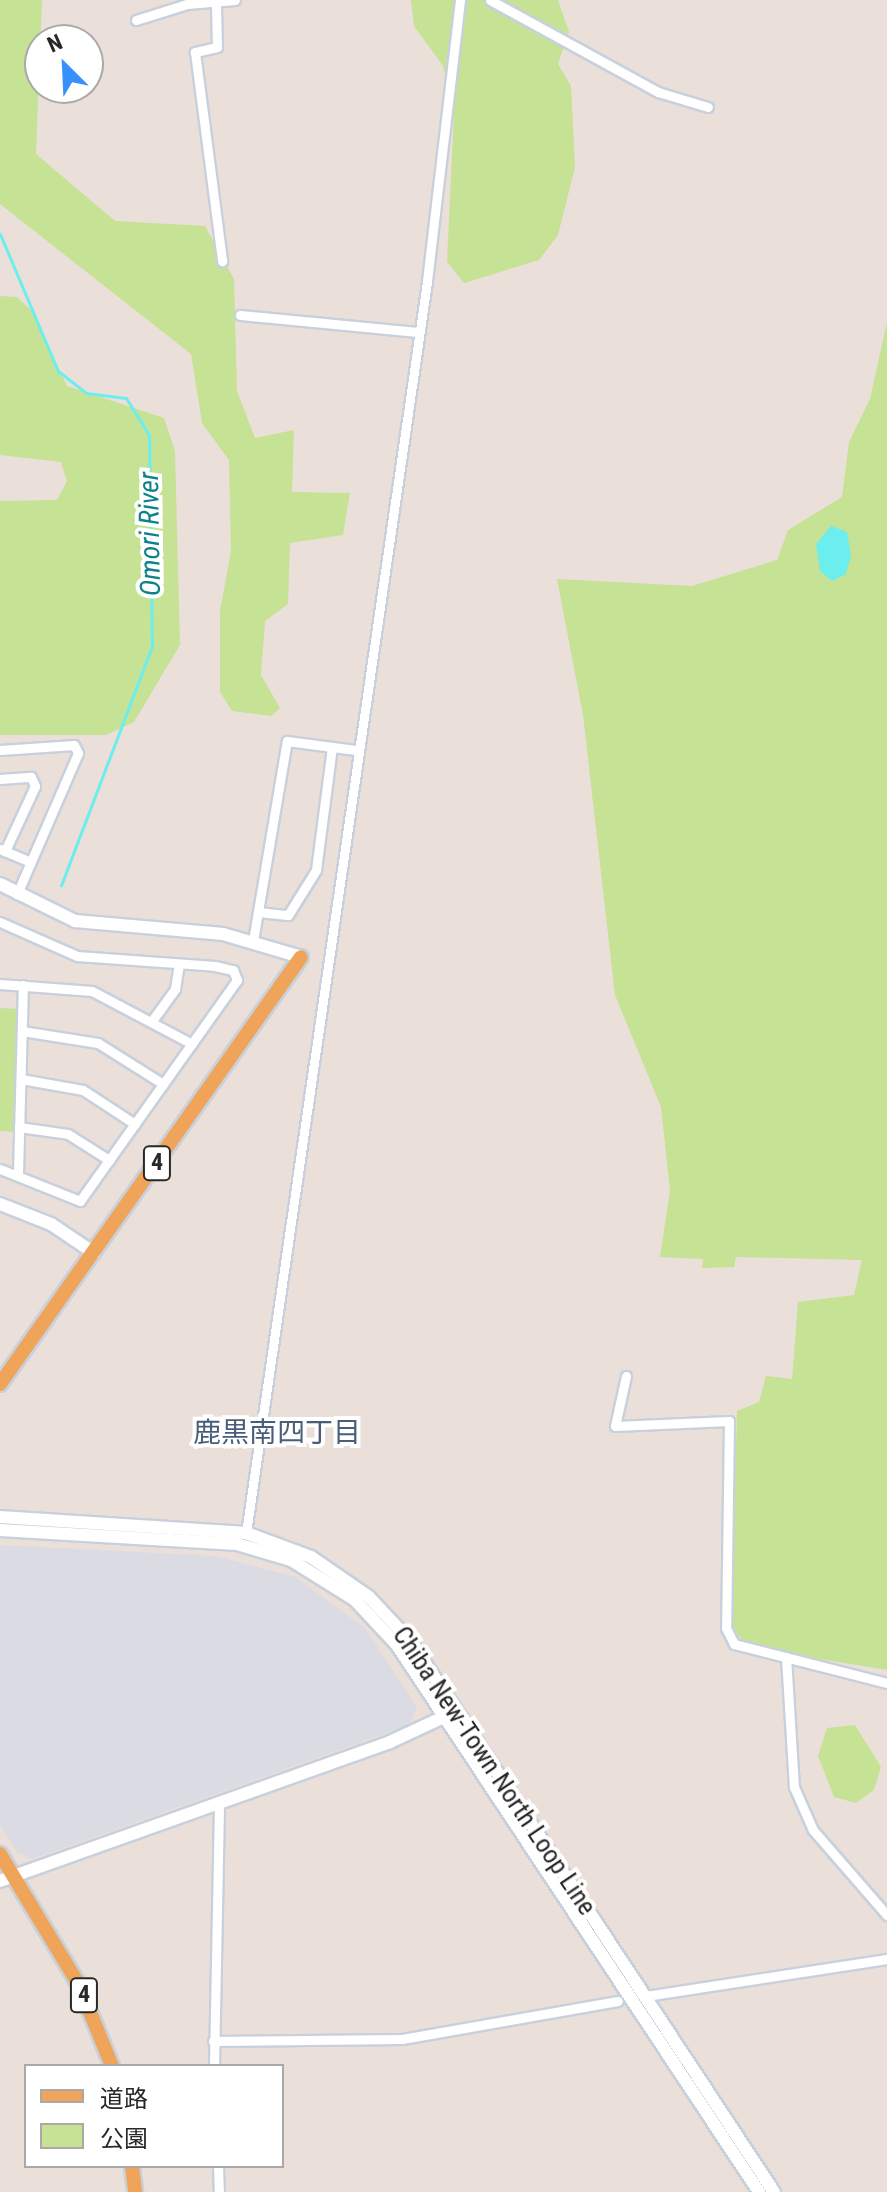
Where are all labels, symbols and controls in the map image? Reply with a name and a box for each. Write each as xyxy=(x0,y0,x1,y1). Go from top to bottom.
north arrow xyxy=(24,24,104,104)
text: N xyxy=(44,29,66,58)
water label: Omori River xyxy=(132,472,168,596)
road number: 4 xyxy=(141,1143,173,1183)
district label: 鹿黒南四丁目 xyxy=(193,1416,361,1450)
street label: Chiba New-Town North Loop Line xyxy=(386,1621,602,1921)
road number: 4 xyxy=(68,1975,100,2015)
legend xyxy=(24,2064,284,2168)
text: 道路 xyxy=(100,2085,148,2113)
text: 公園 xyxy=(100,2125,148,2153)

